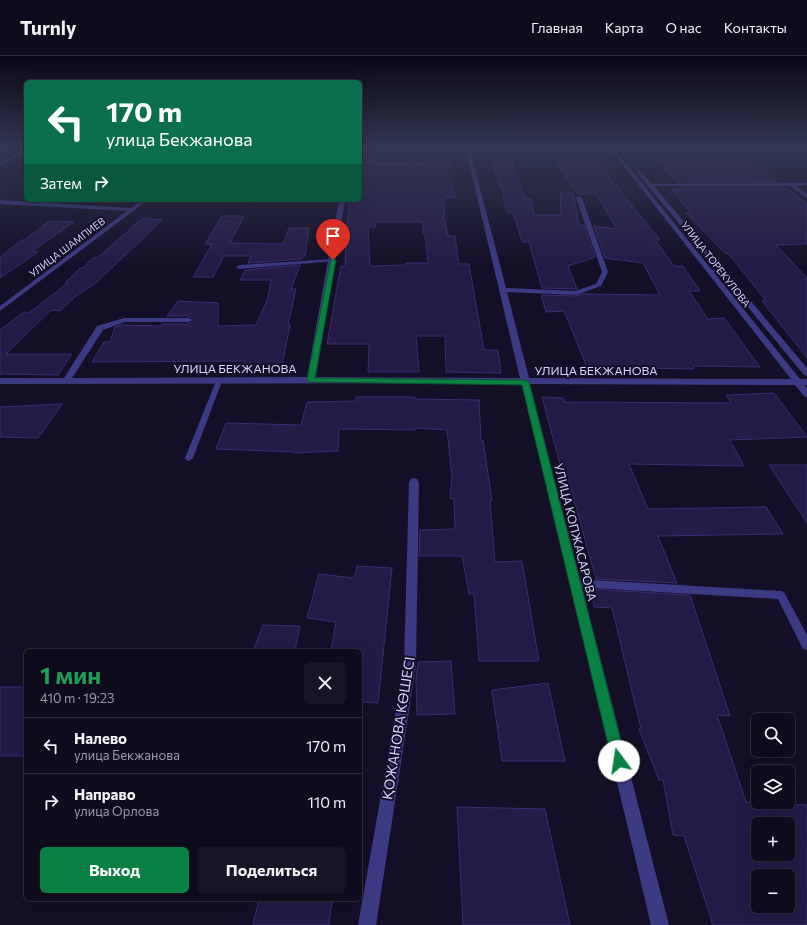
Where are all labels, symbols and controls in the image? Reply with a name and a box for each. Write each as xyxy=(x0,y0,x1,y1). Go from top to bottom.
text: Turnly xyxy=(20,16,76,39)
text: Главная xyxy=(531,19,583,36)
text: Карта xyxy=(605,19,643,36)
text: О нас xyxy=(665,19,702,36)
text: Контакты xyxy=(724,19,787,36)
text: 170 m xyxy=(106,94,182,128)
icon: left xyxy=(40,96,92,148)
text: улица Бекжанова xyxy=(106,128,253,150)
icon: right xyxy=(90,172,112,194)
text: Затем xyxy=(40,174,82,192)
street label: УЛИЦА ШАМПИЕВ xyxy=(27,214,108,279)
pin xyxy=(316,219,350,260)
street label: УЛИЦА ТОРЕКУЛОВА xyxy=(679,219,753,309)
icon: arrive xyxy=(322,225,344,247)
street label: УЛИЦА БЕКЖАНОВА xyxy=(174,361,296,375)
street label: УЛИЦА БЕКЖАНОВА xyxy=(535,363,657,377)
street label: УЛИЦА КОПЖАСАРОВА xyxy=(552,462,600,602)
street label: ҚОЖАНОВА КӨШЕСІ xyxy=(378,655,418,801)
text: 1 мин xyxy=(40,660,101,689)
button: close xyxy=(304,662,346,704)
text: 410 m · 19:23 xyxy=(40,690,114,706)
map controls xyxy=(751,713,795,913)
button: search xyxy=(751,713,795,757)
text: Налево xyxy=(74,729,127,747)
icon: left xyxy=(40,735,62,757)
text: 170 m xyxy=(306,737,346,755)
position arrow xyxy=(598,740,640,782)
text: улица Бекжанова xyxy=(74,747,180,763)
button: layers xyxy=(751,765,795,809)
text: Направо xyxy=(74,785,136,803)
icon: right xyxy=(40,791,62,813)
text: 110 m xyxy=(307,793,346,811)
text: улица Орлова xyxy=(74,803,159,819)
button: + xyxy=(751,817,795,861)
button: Выход xyxy=(40,847,189,893)
button: Поделиться xyxy=(197,847,346,893)
button: − xyxy=(751,869,795,913)

